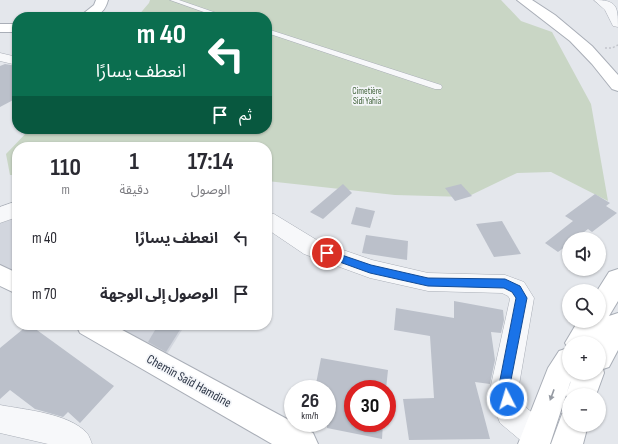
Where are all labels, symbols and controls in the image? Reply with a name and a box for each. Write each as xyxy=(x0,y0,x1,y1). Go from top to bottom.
text: 40 m xyxy=(137,18,186,51)
icon: left xyxy=(200,28,252,80)
text: انعطف يسارًا xyxy=(96,61,186,82)
park label: Cimetière Sidi Yahia xyxy=(352,86,382,107)
icon: arrive xyxy=(209,104,231,126)
text: ثم xyxy=(239,106,252,125)
text: 1 xyxy=(130,147,139,176)
text: 17:14 xyxy=(188,147,233,176)
text: 110 xyxy=(51,153,81,182)
text: m xyxy=(62,182,70,198)
text: دقيقة xyxy=(119,182,149,198)
text: الوصول xyxy=(191,182,230,198)
icon: left xyxy=(230,227,252,249)
text: 40 m xyxy=(32,229,57,248)
text: انعطف يسارًا xyxy=(135,229,218,248)
map controls xyxy=(562,232,606,432)
button: sound xyxy=(562,232,606,276)
pin xyxy=(310,236,344,270)
icon: arrive xyxy=(316,242,338,264)
icon: arrive xyxy=(230,283,252,305)
button: search xyxy=(562,284,606,328)
text: 70 m xyxy=(32,285,57,304)
text: الوصول إلى الوجهة xyxy=(100,285,218,304)
button: + xyxy=(562,336,606,380)
street label: Chemin Saïd Hamdine xyxy=(144,351,234,411)
position arrow xyxy=(486,378,528,420)
speed limit sign: 30 xyxy=(344,380,396,432)
button: − xyxy=(562,388,606,432)
text: 26 xyxy=(301,389,319,413)
one-way arrow xyxy=(548,389,554,401)
text: km/h xyxy=(301,410,319,422)

